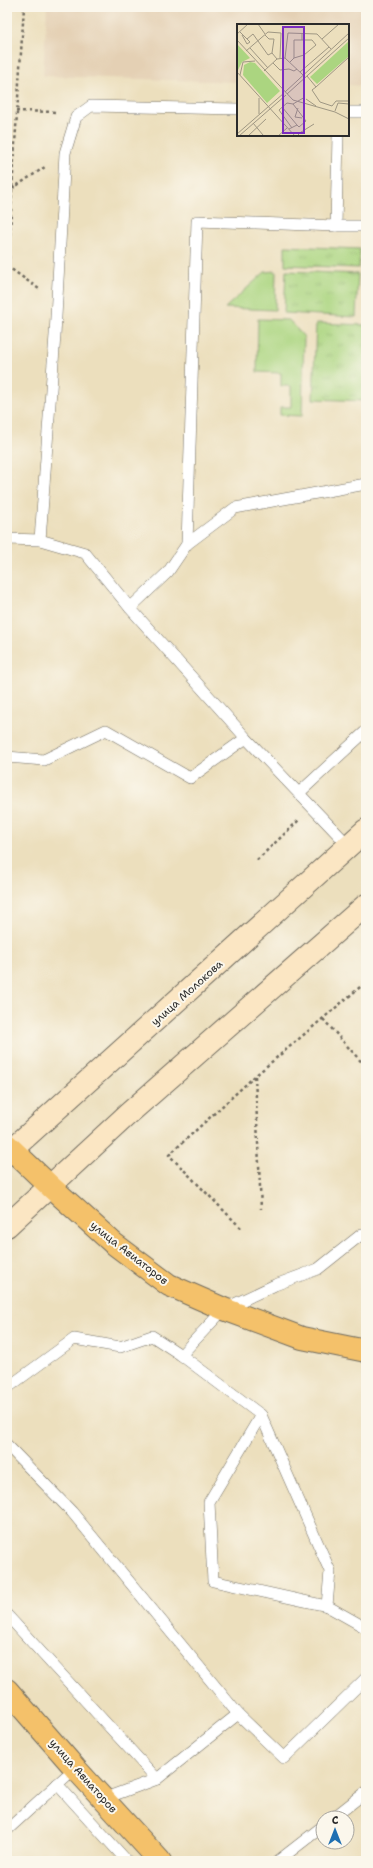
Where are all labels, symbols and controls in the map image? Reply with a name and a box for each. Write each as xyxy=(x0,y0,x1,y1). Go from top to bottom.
inset map xyxy=(237,24,349,136)
street label: улица Молокова xyxy=(148,957,226,1029)
street label: улица Авиаторов xyxy=(87,1218,171,1288)
street label: улица Авиаторов xyxy=(46,1736,120,1816)
north arrow xyxy=(315,1810,355,1850)
text: С xyxy=(332,1813,339,1828)

